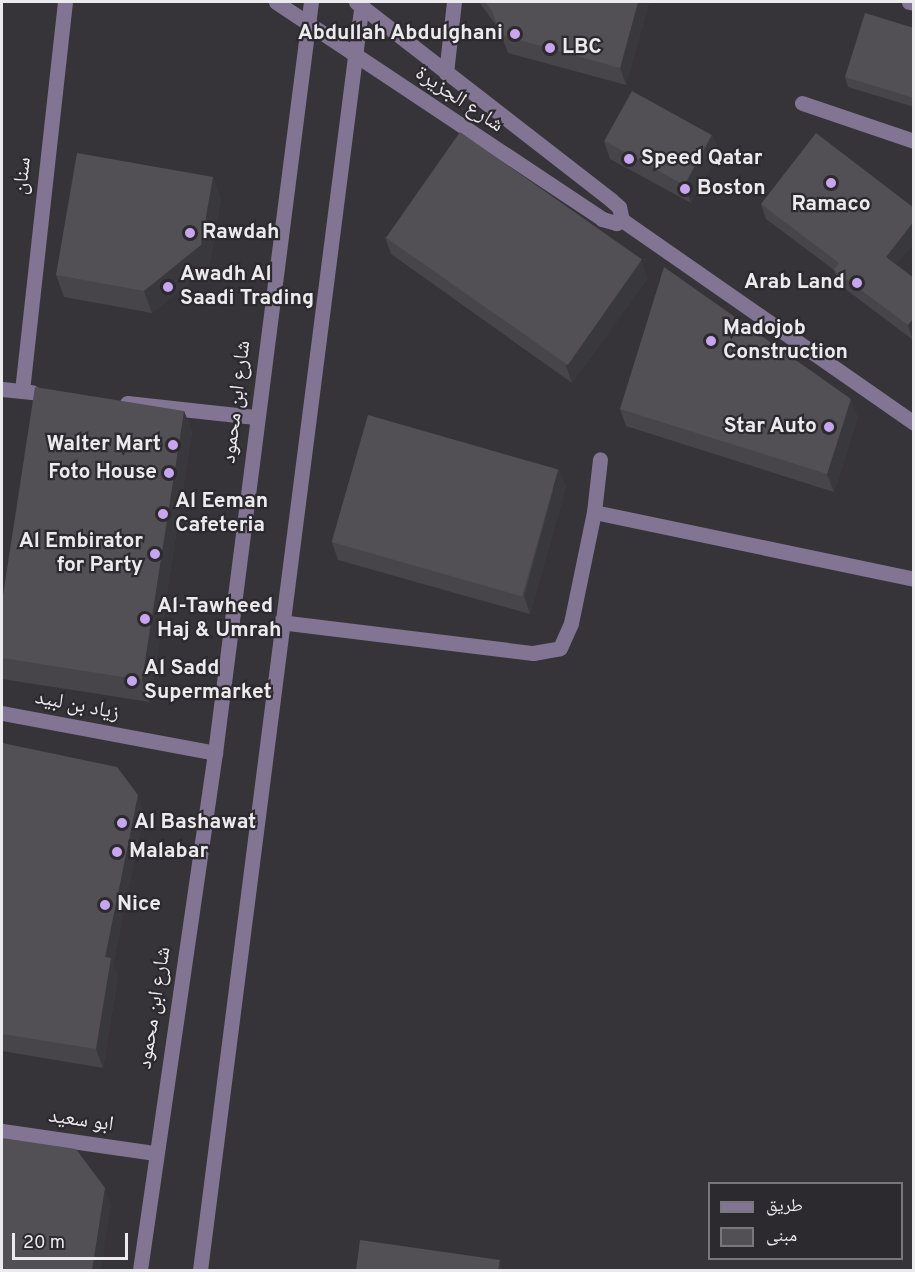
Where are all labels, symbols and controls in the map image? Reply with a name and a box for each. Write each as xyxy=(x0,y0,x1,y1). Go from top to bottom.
place label: Abdullah Abdulghani xyxy=(297,21,503,47)
marker: Abdullah Abdulghani xyxy=(508,27,522,41)
place label: LBC xyxy=(562,35,602,61)
marker: LBC xyxy=(543,41,557,55)
street label: شارع الجزيرة xyxy=(410,61,508,139)
place label: Speed Qatar xyxy=(641,146,763,172)
marker: Speed Qatar xyxy=(622,152,636,166)
street label: سنان xyxy=(9,156,37,196)
place label: Boston xyxy=(697,176,766,202)
marker: Ramaco xyxy=(824,176,838,190)
marker: Boston xyxy=(678,182,692,196)
place label: Ramaco xyxy=(791,192,871,218)
place label: Rawdah xyxy=(202,220,279,246)
marker: Rawdah xyxy=(183,226,197,240)
place label: Awadh Al Saadi Trading xyxy=(180,262,314,312)
place label: Arab Land xyxy=(744,270,845,296)
marker: Arab Land xyxy=(850,276,864,290)
marker: Awadh Al Saadi Trading xyxy=(161,280,175,294)
place label: Madojob Construction xyxy=(723,316,848,366)
marker: Madojob Construction xyxy=(704,334,718,348)
street label: شارع ابن محمود xyxy=(217,339,257,465)
place label: Star Auto xyxy=(723,414,817,440)
marker: Star Auto xyxy=(822,420,836,434)
place label: Walter Mart xyxy=(46,432,161,458)
marker: Walter Mart xyxy=(166,438,180,452)
place label: Foto House xyxy=(48,460,157,486)
marker: Foto House xyxy=(162,466,176,480)
place label: Al Eeman Cafeteria xyxy=(175,489,268,539)
marker: Al Eeman Cafeteria xyxy=(156,507,170,521)
place label: Al Embirator for Party xyxy=(19,529,143,579)
marker: Al Embirator for Party xyxy=(148,547,162,561)
place label: Al-Tawheed Haj & Umrah xyxy=(157,594,281,644)
marker: Al-Tawheed Haj & Umrah xyxy=(138,612,152,626)
place label: Al Sadd Supermarket xyxy=(144,656,272,706)
marker: Al Sadd Supermarket xyxy=(125,674,139,688)
street label: زياد بن لبيد xyxy=(33,685,121,727)
place label: Al Bashawat xyxy=(134,810,256,836)
marker: Al Bashawat xyxy=(115,816,129,830)
place label: Malabar xyxy=(129,839,208,865)
marker: Malabar xyxy=(110,845,124,859)
place label: Nice xyxy=(117,892,161,918)
marker: Nice xyxy=(98,898,112,912)
street label: شارع ابن محمود xyxy=(133,945,177,1071)
street label: ابو سعيد xyxy=(47,1104,115,1138)
legend xyxy=(708,1182,903,1260)
text: طريق xyxy=(766,1195,803,1218)
scale bar xyxy=(15,1221,130,1259)
text: مبنى xyxy=(766,1225,797,1248)
text: 20 m xyxy=(23,1232,65,1255)

